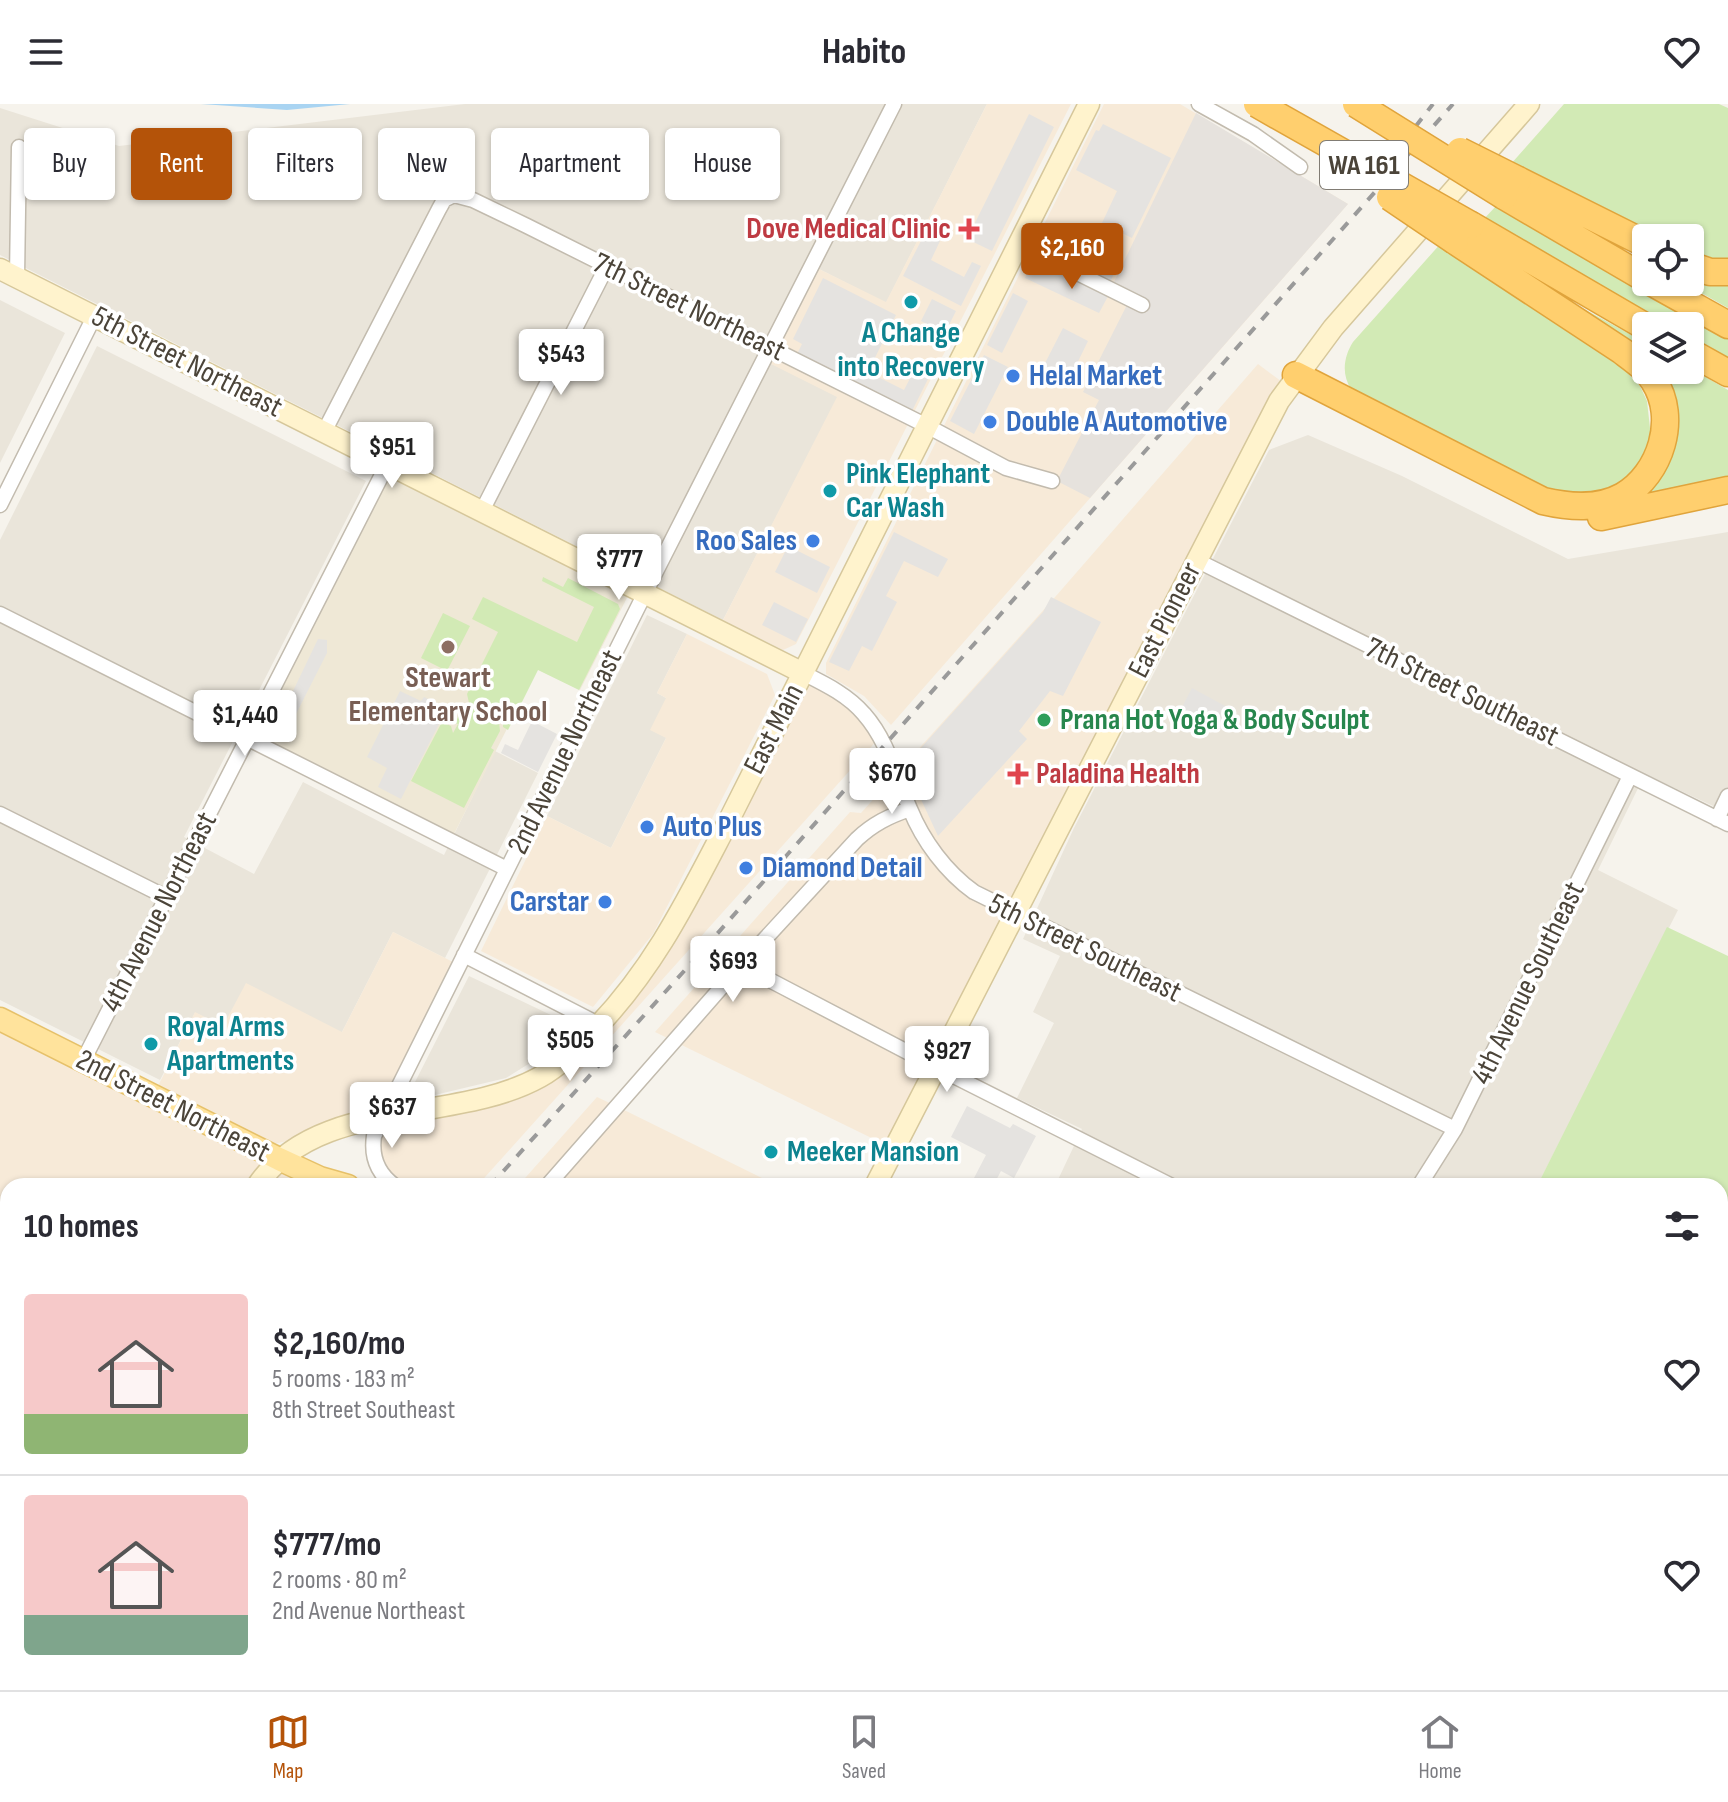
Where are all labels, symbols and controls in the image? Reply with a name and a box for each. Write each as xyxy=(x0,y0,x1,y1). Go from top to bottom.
icon: menu xyxy=(24,30,68,74)
icon: heart xyxy=(1660,30,1704,74)
text: Habito xyxy=(822,31,906,74)
chip: Buy xyxy=(24,128,115,200)
chip: Rent xyxy=(131,128,232,200)
chip: Filters xyxy=(248,128,362,200)
chip: New xyxy=(378,128,475,200)
chip: Apartment xyxy=(491,128,649,200)
chip: House xyxy=(665,128,780,200)
road number: WA 161 xyxy=(1320,141,1408,189)
place label: Dove Medical Clinic xyxy=(746,211,951,247)
marker: Dove Medical Clinic xyxy=(958,218,980,240)
pin: $2,160 xyxy=(1007,223,1137,291)
map controls xyxy=(1632,224,1704,384)
button: locate xyxy=(1632,224,1704,296)
text: $2,160 xyxy=(1039,233,1105,264)
street label: 7th Street Northeast xyxy=(587,245,791,369)
marker: A Change into Recovery xyxy=(902,293,920,311)
street label: 5th Street Northeast xyxy=(86,298,288,426)
button: layers xyxy=(1632,312,1704,384)
place label: A Change into Recovery xyxy=(838,315,985,385)
pin: $543 xyxy=(514,329,608,397)
text: $543 xyxy=(537,339,585,370)
place label: Helal Market xyxy=(1029,358,1162,394)
marker: Helal Market xyxy=(1004,367,1022,385)
place label: Double A Automotive xyxy=(1006,404,1228,440)
marker: Double A Automotive xyxy=(981,413,999,431)
pin: $951 xyxy=(345,422,439,490)
text: $951 xyxy=(368,432,416,463)
place label: Pink Elephant Car Wash xyxy=(846,456,990,526)
marker: Pink Elephant Car Wash xyxy=(821,482,839,500)
place label: Roo Sales xyxy=(696,523,797,559)
marker: Roo Sales xyxy=(804,532,822,550)
pin: $777 xyxy=(572,534,666,602)
text: $777 xyxy=(595,544,643,575)
street label: East Pioneer xyxy=(1121,556,1209,684)
street label: 7th Street Southeast xyxy=(1360,630,1564,754)
marker: Stewart Elementary School xyxy=(439,638,457,656)
street label: 2nd Avenue Northeast xyxy=(500,644,630,860)
place label: Stewart Elementary School xyxy=(349,660,547,730)
street label: East Main xyxy=(736,678,812,780)
pin: $1,440 xyxy=(180,690,310,758)
text: $1,440 xyxy=(212,700,278,731)
place label: Prana Hot Yoga & Body Sculpt xyxy=(1060,702,1369,738)
marker: Prana Hot Yoga & Body Sculpt xyxy=(1035,711,1053,729)
pin: $670 xyxy=(845,748,939,816)
place label: Paladina Health xyxy=(1036,756,1200,792)
text: $670 xyxy=(867,758,917,789)
marker: Paladina Health xyxy=(1007,763,1029,785)
street label: 4th Avenue Northeast xyxy=(93,806,225,1018)
place label: Auto Plus xyxy=(662,809,762,845)
marker: Auto Plus xyxy=(638,818,656,836)
place label: Diamond Detail xyxy=(762,850,923,886)
marker: Diamond Detail xyxy=(737,859,755,877)
street label: 4th Avenue Southeast xyxy=(1463,876,1593,1090)
place label: Carstar xyxy=(510,884,589,920)
street label: 5th Street Southeast xyxy=(983,886,1187,1010)
marker: Carstar xyxy=(596,893,614,911)
pin: $693 xyxy=(686,936,780,1004)
text: $693 xyxy=(708,946,758,977)
place label: Royal Arms Apartments xyxy=(166,1009,294,1079)
pin: $505 xyxy=(523,1015,617,1083)
text: $505 xyxy=(546,1025,594,1056)
pin: $927 xyxy=(900,1026,994,1094)
marker: Royal Arms Apartments xyxy=(142,1035,160,1053)
text: $927 xyxy=(923,1036,971,1067)
street label: 2nd Street Northeast xyxy=(70,1042,276,1170)
pin: $637 xyxy=(345,1082,439,1150)
text: $637 xyxy=(368,1092,416,1123)
place label: Meeker Mansion xyxy=(787,1134,959,1170)
marker: Meeker Mansion xyxy=(762,1143,780,1161)
icon: filters xyxy=(1660,1204,1704,1248)
text: 10 homes xyxy=(24,1206,139,1247)
text: $2,160/mo xyxy=(272,1323,405,1364)
icon: home xyxy=(88,1326,184,1422)
icon: heart xyxy=(1660,1352,1704,1396)
text: 5 rooms · 183 m² xyxy=(272,1364,415,1395)
text: 8th Street Southeast xyxy=(272,1395,455,1426)
text: $777/mo xyxy=(272,1524,381,1565)
icon: home xyxy=(88,1527,184,1623)
icon: heart xyxy=(1660,1553,1704,1597)
text: 2 rooms · 80 m² xyxy=(272,1565,407,1596)
text: 2nd Avenue Northeast xyxy=(272,1596,465,1627)
tab: Map xyxy=(266,1710,310,1785)
tab: Saved xyxy=(842,1710,886,1785)
tab: Home xyxy=(1418,1710,1462,1785)

